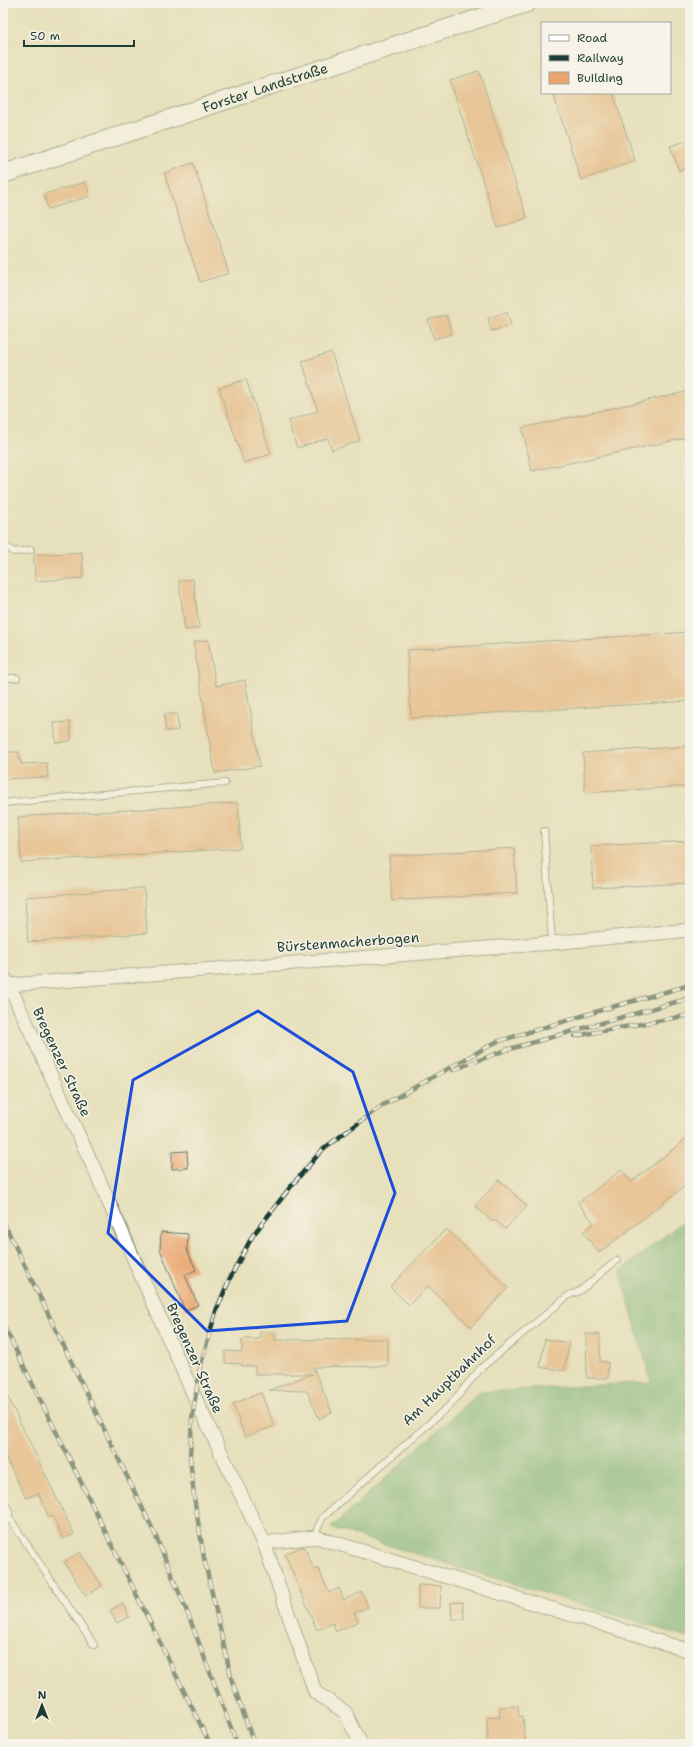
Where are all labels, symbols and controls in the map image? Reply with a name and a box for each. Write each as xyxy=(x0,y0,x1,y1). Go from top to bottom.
scale bar xyxy=(24,22,134,48)
legend xyxy=(541,22,671,94)
text: 50 m xyxy=(30,28,60,44)
text: Road xyxy=(577,30,608,46)
text: Railway xyxy=(577,50,624,66)
street label: Forster Landstraße xyxy=(200,59,330,116)
text: Building xyxy=(577,70,623,86)
street label: Bürstenmacherbogen xyxy=(276,928,420,956)
street label: Bregenzer Straße xyxy=(29,1004,95,1120)
street label: Bregenzer Straße xyxy=(163,1300,227,1416)
street label: Am Hauptbahnhof xyxy=(398,1330,500,1429)
north arrow xyxy=(22,1685,62,1725)
text: N xyxy=(38,1688,47,1703)

